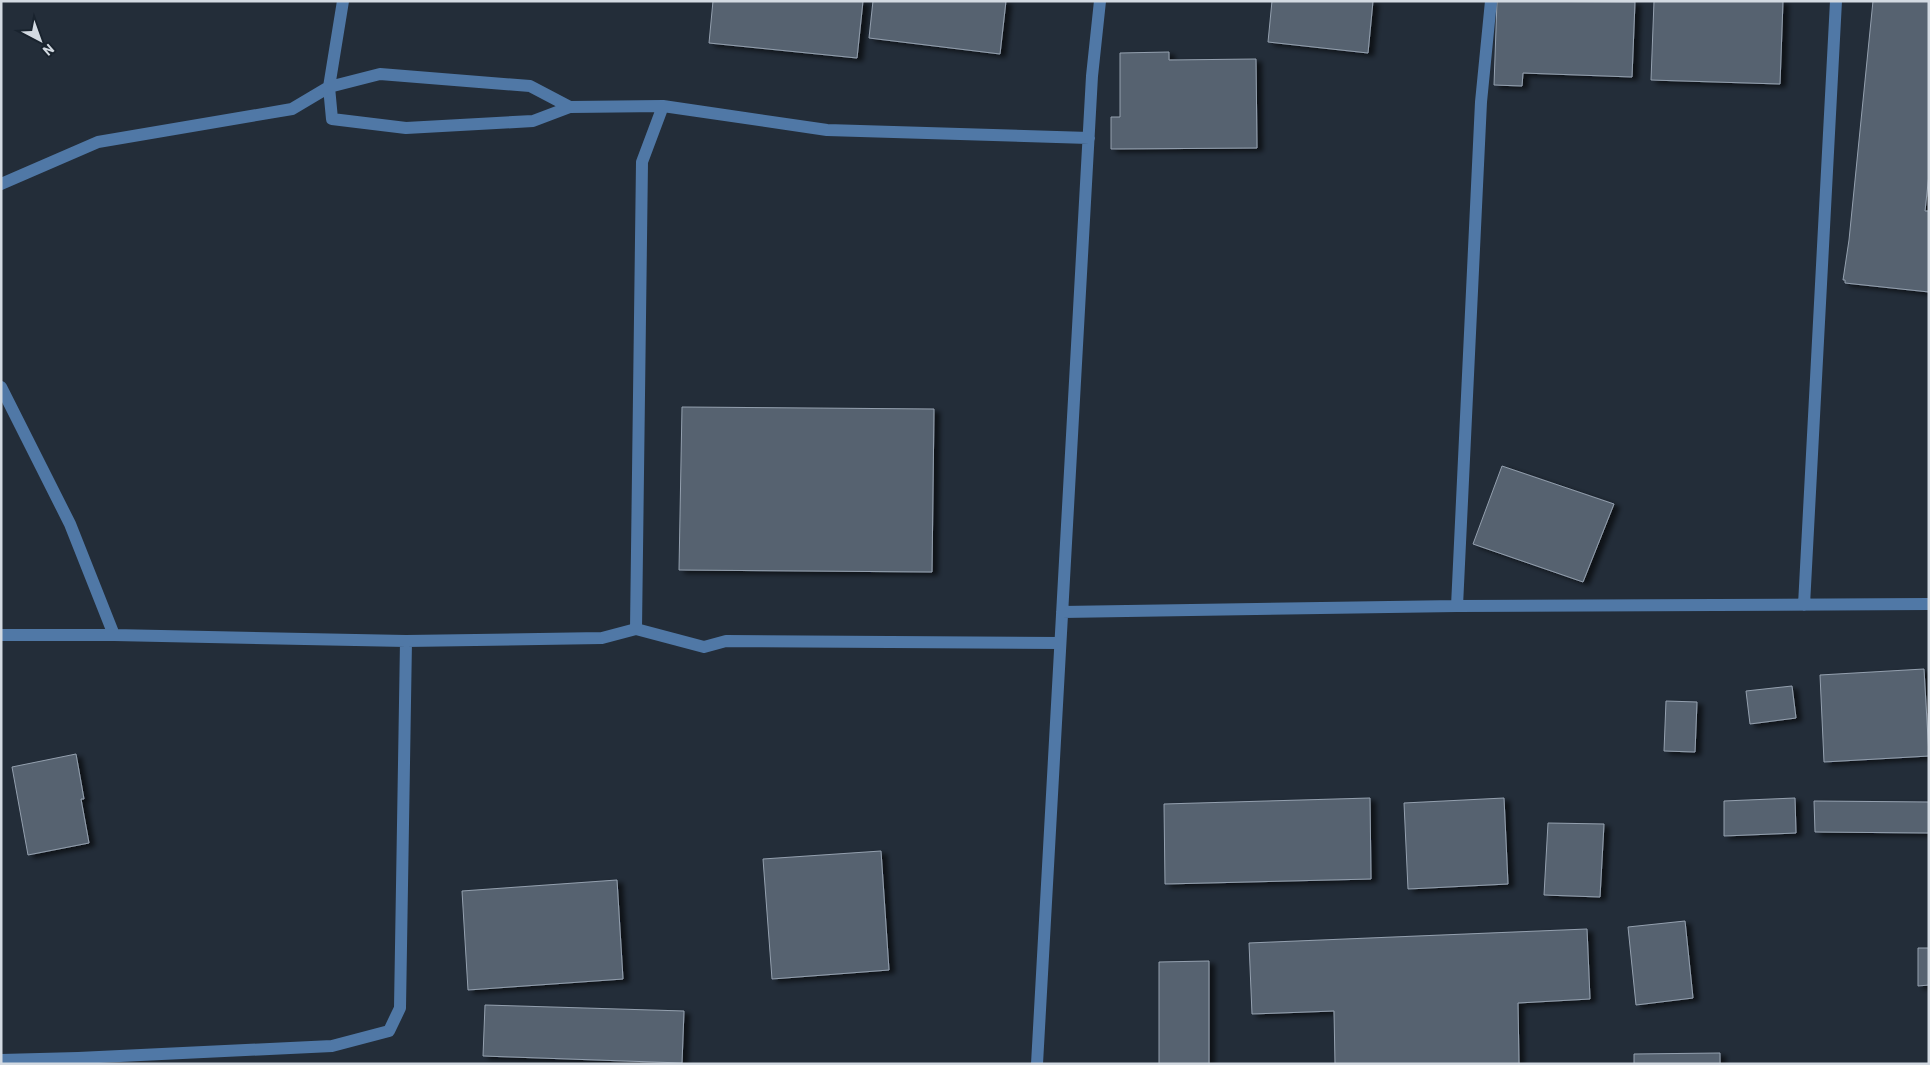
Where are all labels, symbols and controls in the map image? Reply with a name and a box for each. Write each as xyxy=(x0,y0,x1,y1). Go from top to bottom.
north arrow xyxy=(15,15,65,65)
text: N xyxy=(40,41,58,60)

